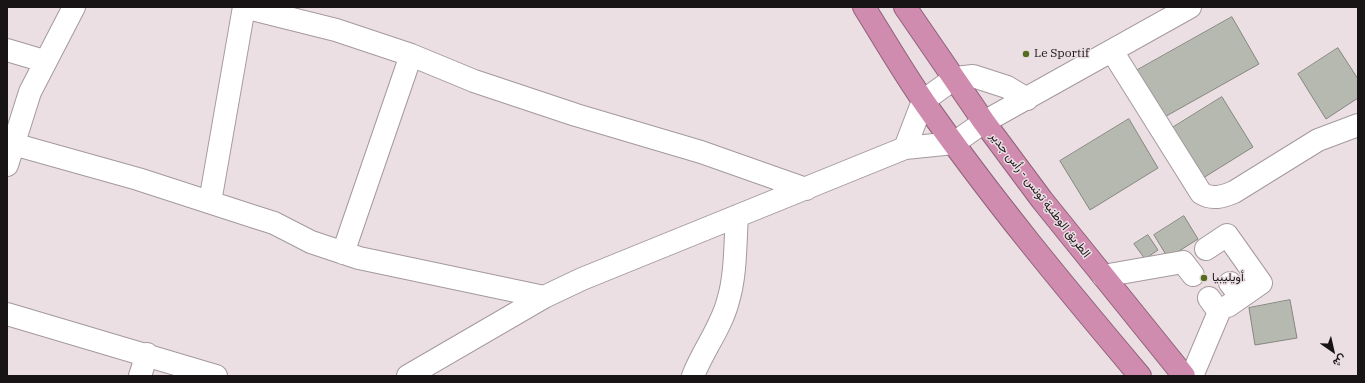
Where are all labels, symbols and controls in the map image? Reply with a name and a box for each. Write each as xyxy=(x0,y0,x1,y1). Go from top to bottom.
place label: Le Sportif xyxy=(1034,47,1089,61)
marker: Le Sportif xyxy=(1021,49,1031,59)
street label: الطريق الوطنية تونس - رأس جدير xyxy=(987,129,1093,261)
place label: أويليبيا xyxy=(1212,271,1244,285)
marker: أويليبيا xyxy=(1199,273,1209,283)
north arrow xyxy=(1313,331,1353,371)
text: ش xyxy=(1330,351,1349,370)

